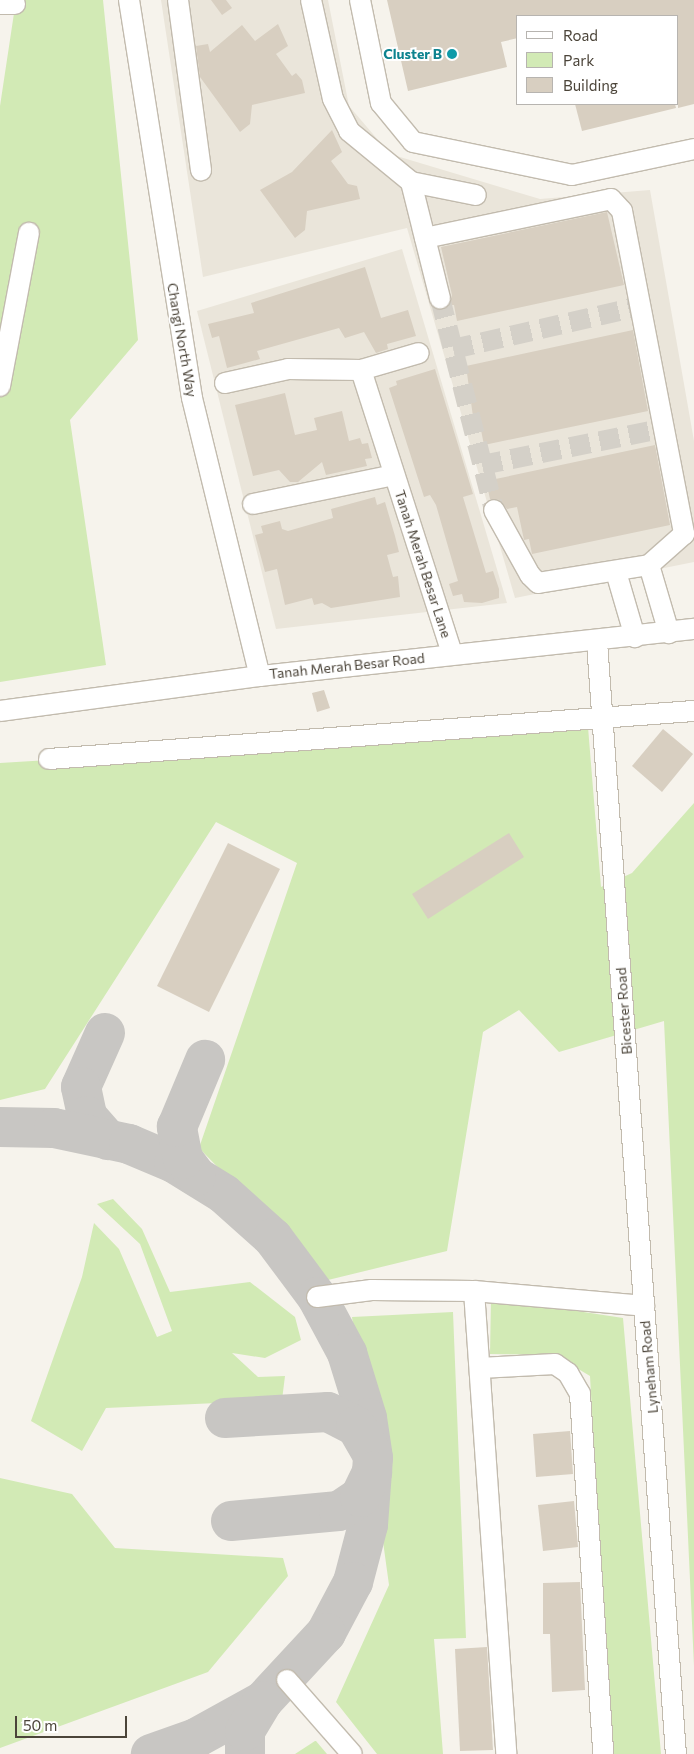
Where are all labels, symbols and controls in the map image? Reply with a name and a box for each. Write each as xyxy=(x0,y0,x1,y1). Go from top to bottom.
legend xyxy=(516,15,679,105)
text: Road xyxy=(563,26,598,44)
place label: Cluster B xyxy=(383,46,442,62)
marker: Cluster B xyxy=(446,48,458,60)
text: Park xyxy=(563,51,594,69)
text: Building xyxy=(563,76,618,94)
street label: Changi North Way xyxy=(164,282,200,398)
street label: Tanah Merah Besar Lane xyxy=(391,488,455,640)
street label: Tanah Merah Besar Road xyxy=(268,649,426,683)
street label: Bicester Road xyxy=(613,967,635,1055)
street label: Lyneham Road xyxy=(637,1320,661,1414)
scale bar xyxy=(18,1706,130,1738)
text: 50 m xyxy=(23,1716,57,1734)

